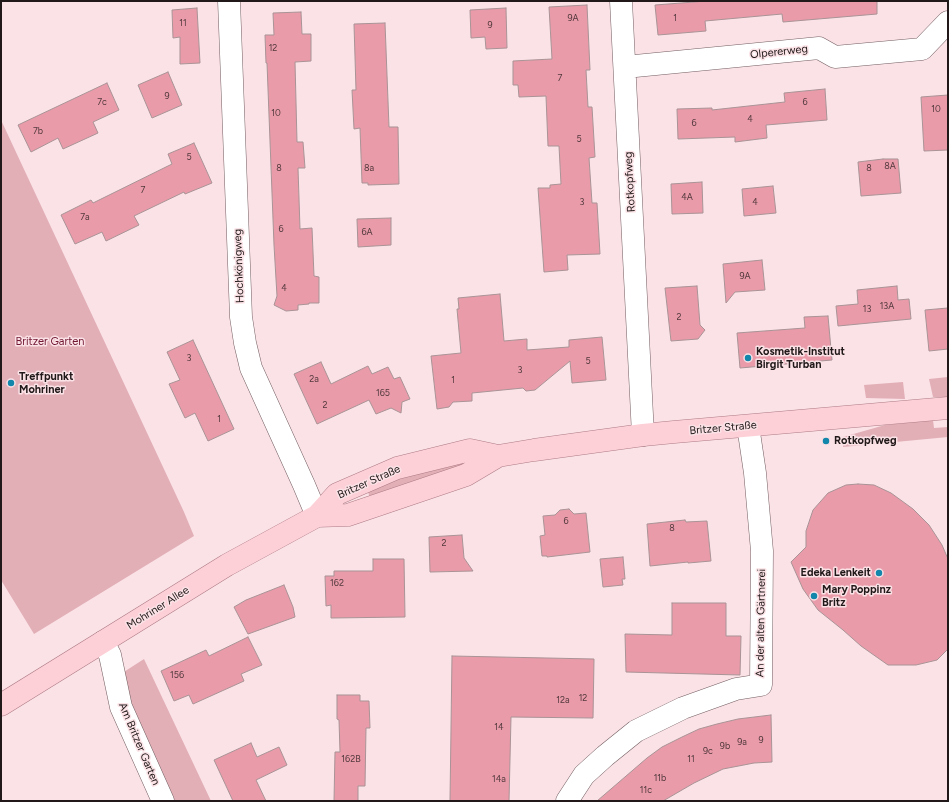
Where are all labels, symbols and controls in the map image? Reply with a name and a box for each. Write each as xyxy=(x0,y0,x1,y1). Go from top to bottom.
house number: 9A xyxy=(567,13,579,23)
house number: 1 xyxy=(673,13,677,23)
house number: 11 xyxy=(179,18,187,28)
house number: 9 xyxy=(487,20,493,30)
street label: Olpererweg xyxy=(750,42,808,62)
house number: 12 xyxy=(269,43,277,53)
house number: 7 xyxy=(558,73,562,83)
house number: 9 xyxy=(164,91,170,101)
house number: 7c xyxy=(97,97,107,107)
house number: 6 xyxy=(802,97,808,107)
house number: 10 xyxy=(931,104,941,114)
house number: 10 xyxy=(271,108,281,118)
house number: 4 xyxy=(747,114,753,124)
house number: 6 xyxy=(691,118,697,128)
house number: 7b xyxy=(33,126,43,136)
house number: 5 xyxy=(576,134,582,144)
street label: Rotkopfweg xyxy=(622,151,638,213)
house number: 5 xyxy=(186,152,192,162)
house number: 8A xyxy=(884,161,896,171)
house number: 8 xyxy=(276,163,282,173)
house number: 8a xyxy=(364,163,374,173)
house number: 8 xyxy=(866,163,872,173)
house number: 7 xyxy=(141,185,145,195)
house number: 4A xyxy=(681,192,693,202)
house number: 3 xyxy=(580,197,584,207)
house number: 4 xyxy=(752,197,758,207)
house number: 7a xyxy=(80,212,90,222)
house number: 6 xyxy=(278,224,284,234)
house number: 6A xyxy=(361,227,373,237)
street label: Hochkönigweg xyxy=(231,229,247,303)
house number: 9A xyxy=(739,271,751,281)
house number: 4 xyxy=(281,283,287,293)
house number: 13A xyxy=(880,301,894,311)
house number: 13 xyxy=(863,304,871,314)
house number: 2 xyxy=(676,312,682,322)
park label: Britzer Garten xyxy=(16,335,84,349)
place label: Kosmetik-Institut Birgit Turban xyxy=(756,345,845,371)
house number: 3 xyxy=(187,353,191,363)
marker: Kosmetik-Institut Birgit Turban xyxy=(743,353,753,363)
house number: 5 xyxy=(585,356,591,366)
house number: 3 xyxy=(518,365,522,375)
place label: Treffpunkt Mohriner xyxy=(19,370,73,396)
house number: 2a xyxy=(309,374,319,384)
house number: 1 xyxy=(451,375,455,385)
marker: Treffpunkt Mohriner xyxy=(6,378,16,388)
house number: 165 xyxy=(376,388,390,398)
house number: 2 xyxy=(322,400,328,410)
house number: 1 xyxy=(217,414,221,424)
street label: Britzer Straße xyxy=(689,418,757,438)
place label: Rotkopfweg xyxy=(834,434,897,448)
marker: Rotkopfweg xyxy=(821,436,831,446)
street label: Britzer Straße xyxy=(336,462,402,502)
house number: 6 xyxy=(563,516,569,526)
house number: 8 xyxy=(669,523,675,533)
house number: 2 xyxy=(441,538,447,548)
place label: Edeka Lenkeit xyxy=(800,566,871,580)
marker: Edeka Lenkeit xyxy=(874,568,884,578)
street label: An der alten Gärtnerei xyxy=(753,569,769,677)
house number: 162 xyxy=(330,578,344,588)
place label: Mary Poppinz Britz xyxy=(822,583,891,609)
street label: Mohriner Allee xyxy=(124,584,192,632)
marker: Mary Poppinz Britz xyxy=(809,591,819,601)
house number: 156 xyxy=(170,670,184,680)
house number: 12 xyxy=(579,693,587,703)
house number: 12a xyxy=(556,695,570,705)
street label: Am Britzer Garten xyxy=(116,701,162,787)
house number: 14 xyxy=(494,722,504,732)
house number: 9 xyxy=(758,735,764,745)
house number: 9a xyxy=(737,737,747,747)
house number: 9b xyxy=(720,741,730,751)
house number: 9c xyxy=(703,746,713,756)
house number: 162B xyxy=(341,754,361,764)
house number: 11 xyxy=(687,754,695,764)
house number: 11b xyxy=(654,773,666,783)
house number: 14a xyxy=(492,774,506,784)
house number: 11c xyxy=(640,785,652,795)

